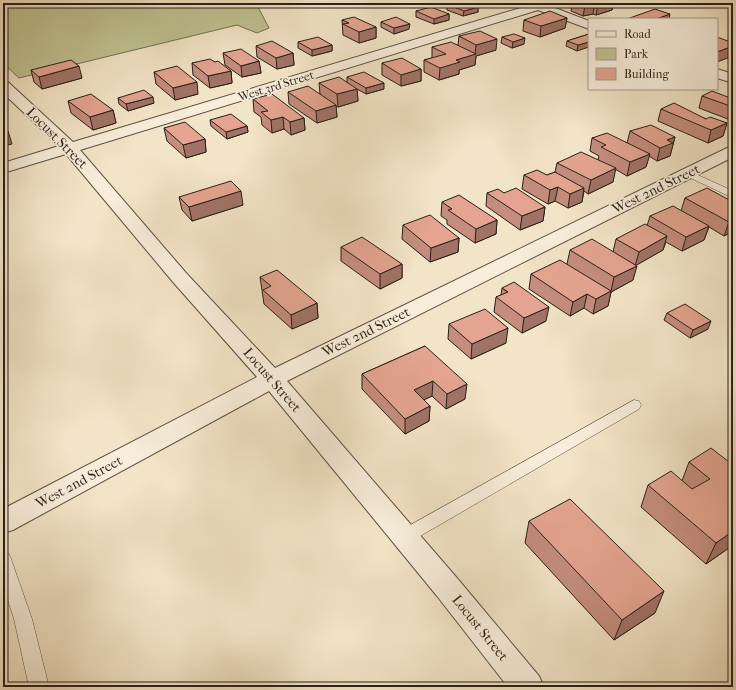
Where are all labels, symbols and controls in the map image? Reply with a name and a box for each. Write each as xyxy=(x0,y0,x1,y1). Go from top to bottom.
legend xyxy=(588,18,718,90)
text: Road xyxy=(624,27,651,41)
text: Park xyxy=(624,47,649,61)
text: Building xyxy=(624,67,669,81)
street label: West 3rd Street xyxy=(235,68,316,105)
street label: Locust Street xyxy=(23,104,91,172)
street label: West 2nd Street xyxy=(608,160,703,218)
street label: West 2nd Street xyxy=(318,303,413,361)
street label: Locust Street xyxy=(239,344,305,416)
street label: West 2nd Street xyxy=(32,452,125,512)
street label: Locust Street xyxy=(448,592,512,664)

